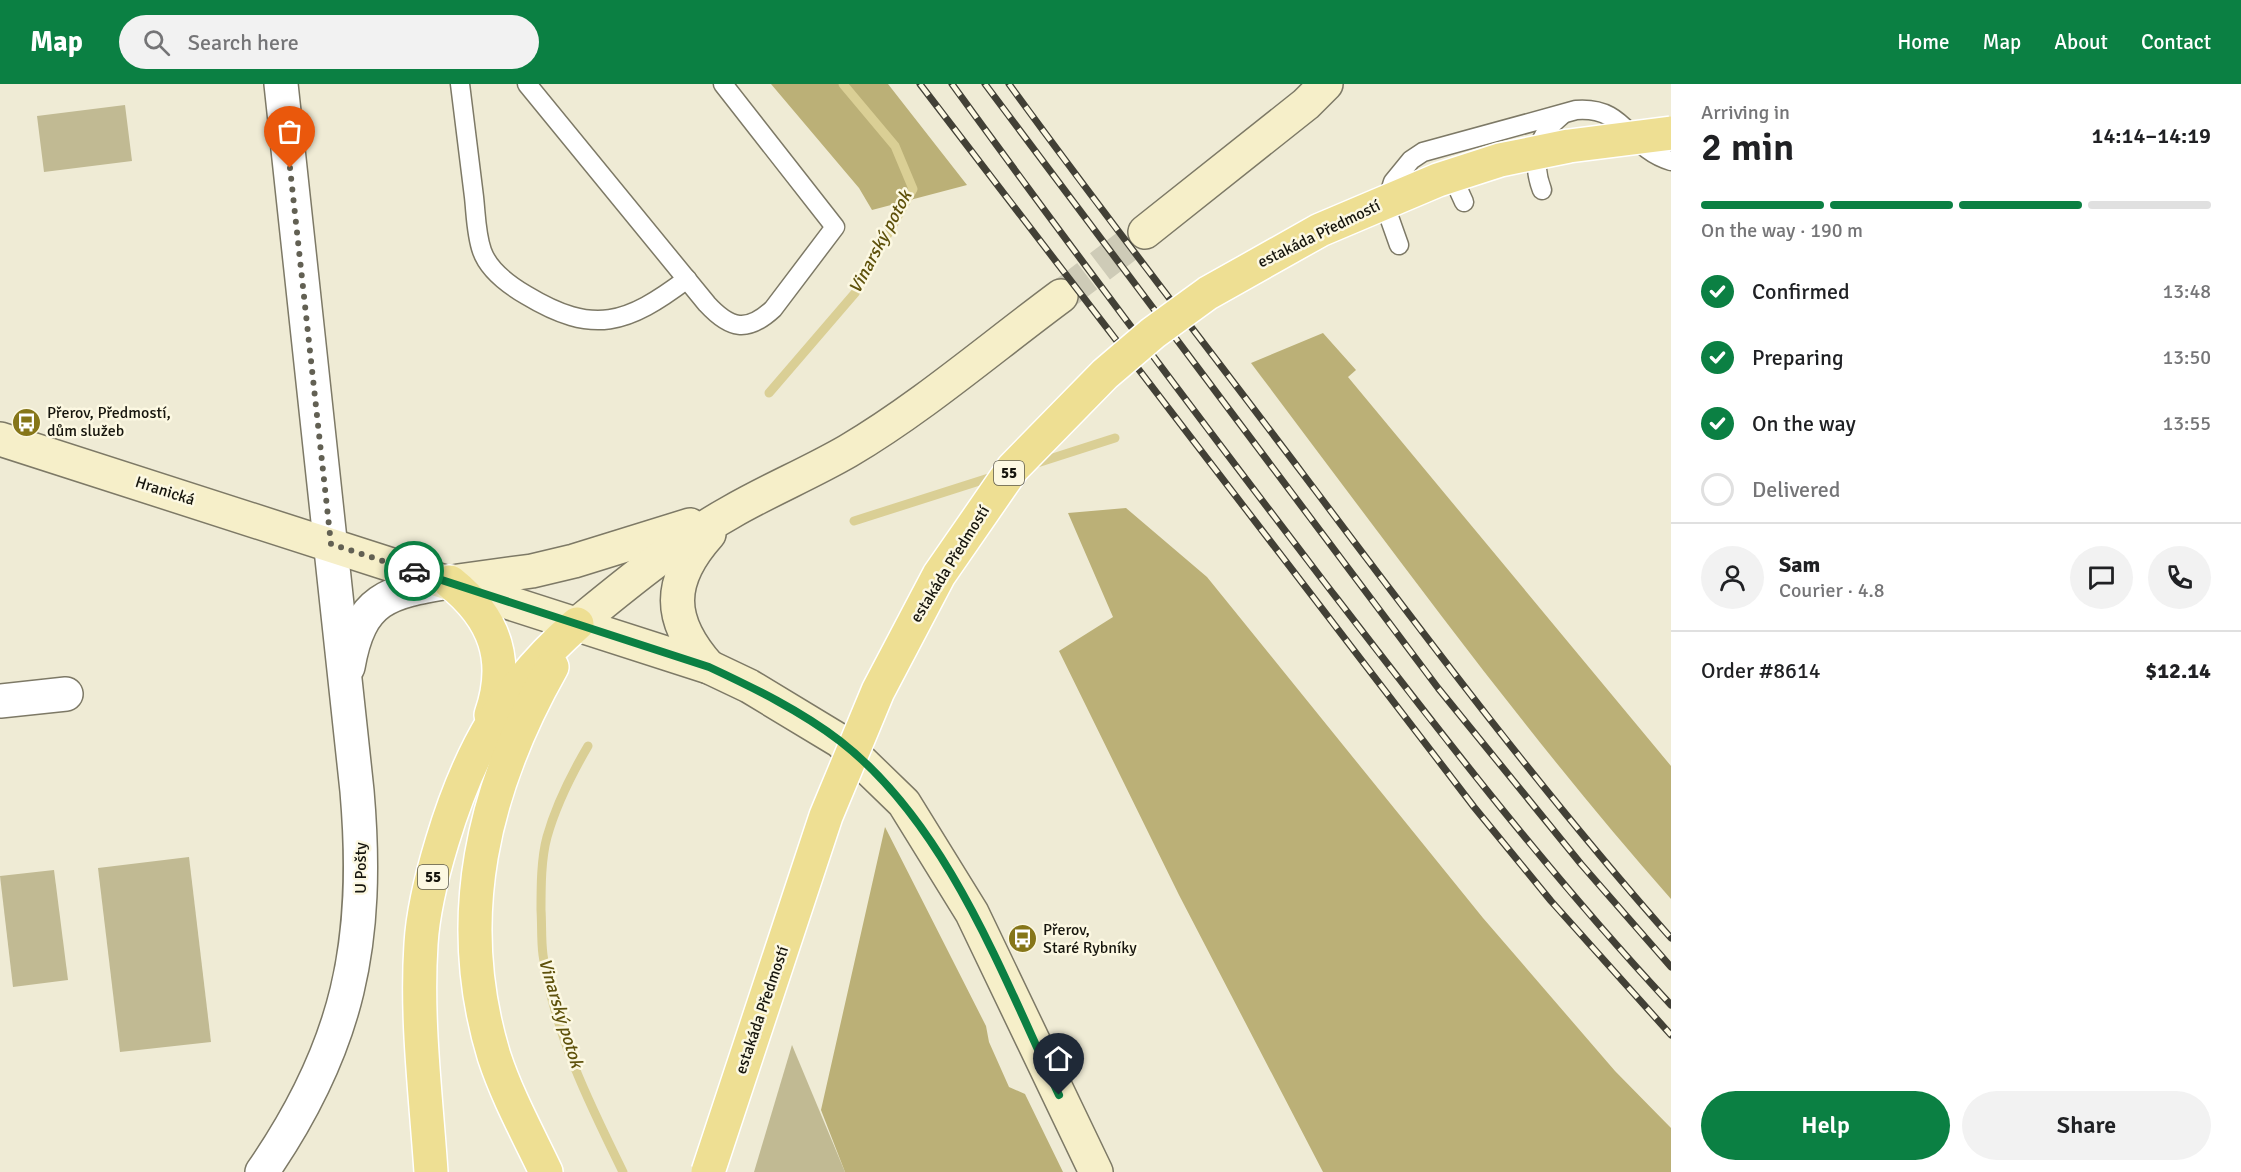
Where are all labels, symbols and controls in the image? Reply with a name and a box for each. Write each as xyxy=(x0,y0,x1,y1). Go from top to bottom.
search box xyxy=(119,15,539,69)
text: Map xyxy=(30,25,83,59)
icon: search xyxy=(140,26,173,59)
text: Search here xyxy=(188,29,299,56)
text: Home xyxy=(1897,29,1950,55)
text: Map xyxy=(1983,29,2021,55)
text: About xyxy=(2054,29,2108,55)
text: Contact xyxy=(2141,29,2211,55)
text: Arriving in xyxy=(1701,100,1790,125)
pin xyxy=(264,106,315,168)
icon: bag xyxy=(273,115,306,148)
text: 14:14–14:19 xyxy=(2092,122,2211,149)
text: 2 min xyxy=(1701,123,1794,171)
water label: Vinarský potok xyxy=(844,185,917,297)
street label: estakáda Předmostí xyxy=(1254,195,1384,272)
text: On the way · 190 m xyxy=(1701,218,1863,243)
icon: check xyxy=(1701,275,1734,308)
text: Confirmed xyxy=(1752,278,1850,305)
text: 13:48 xyxy=(2162,279,2211,304)
icon: check xyxy=(1701,341,1734,374)
text: Preparing xyxy=(1752,344,1844,371)
text: 13:50 xyxy=(2162,345,2211,370)
place label: Přerov, Předmostí, dům služeb xyxy=(47,403,171,441)
bus stop icon: Přerov, Předmostí, dům služeb xyxy=(10,406,42,438)
icon: check xyxy=(1701,407,1734,440)
text: On the way xyxy=(1752,410,1856,437)
text: 13:55 xyxy=(2162,411,2211,436)
road number: 55 xyxy=(994,461,1024,485)
street label: Hranická xyxy=(133,472,197,510)
text: Delivered xyxy=(1752,476,1840,503)
street label: estakáda Předmostí xyxy=(906,501,994,626)
courier xyxy=(384,541,444,601)
button: person xyxy=(1701,546,1764,609)
button: chat xyxy=(2070,546,2133,609)
button: phone xyxy=(2148,546,2211,609)
text: Sam xyxy=(1779,551,1820,578)
icon: car xyxy=(398,555,431,588)
text: Courier · 4.8 xyxy=(1779,578,1885,603)
text: Order #8614 xyxy=(1701,657,1821,684)
text: $12.14 xyxy=(2145,657,2211,684)
street label: U Pošty xyxy=(351,842,371,894)
road number: 55 xyxy=(418,865,448,889)
place label: Přerov, Staré Rybníky xyxy=(1043,920,1137,958)
bus stop icon: Přerov, Staré Rybníky xyxy=(1006,923,1038,955)
street label: estakáda Předmostí xyxy=(731,943,793,1077)
water label: Vinarský potok xyxy=(534,956,589,1072)
pin xyxy=(1033,1033,1084,1095)
icon: home xyxy=(1042,1042,1075,1075)
button: Help xyxy=(1701,1091,1950,1160)
button: Share xyxy=(1962,1091,2211,1160)

